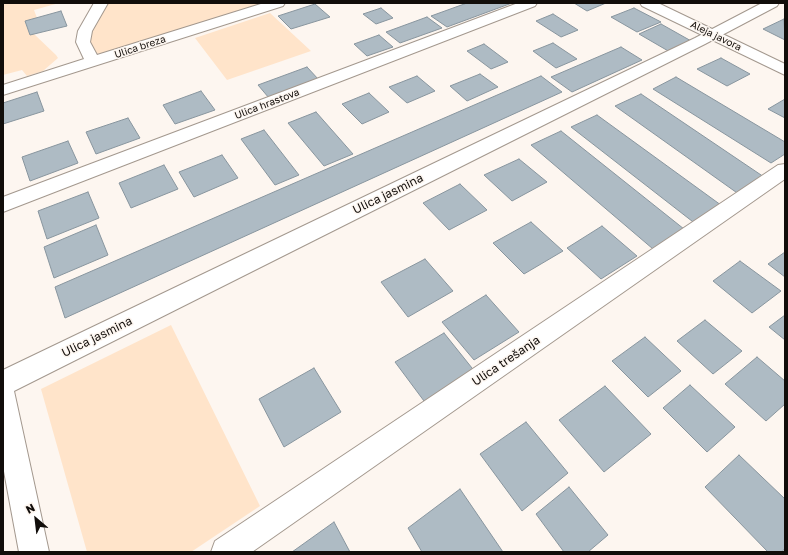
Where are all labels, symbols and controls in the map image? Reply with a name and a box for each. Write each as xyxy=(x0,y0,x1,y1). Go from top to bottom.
street label: Aleja javora xyxy=(689,19,743,53)
street label: Ulica breza xyxy=(113,33,167,61)
street label: Ulica hrastova xyxy=(233,86,301,122)
street label: Ulica jasmina xyxy=(350,171,426,217)
street label: Ulica jasmina xyxy=(59,314,135,360)
street label: Ulica trešanja xyxy=(469,333,543,389)
north arrow xyxy=(16,499,56,539)
text: N xyxy=(23,500,37,516)

